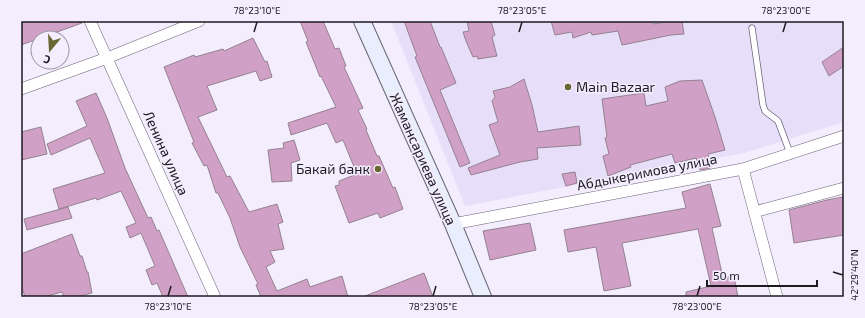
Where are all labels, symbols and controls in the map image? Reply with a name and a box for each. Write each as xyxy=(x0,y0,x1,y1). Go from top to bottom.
text: 78°23'10"E xyxy=(233,4,281,16)
text: 78°23'05"E xyxy=(498,4,547,16)
text: 78°23'00"E xyxy=(761,4,811,16)
north arrow xyxy=(30,30,70,70)
text: С xyxy=(41,53,52,67)
place label: Main Bazaar xyxy=(576,78,656,95)
marker: Main Bazaar xyxy=(563,82,573,92)
street label: Жамансариева улица xyxy=(387,90,460,228)
street label: Ленина улица xyxy=(140,108,193,198)
street label: Абдыкеримова улица xyxy=(575,150,719,193)
place label: Бакай банк xyxy=(296,160,370,177)
marker: Бакай банк xyxy=(373,164,383,174)
text: 42°29'40"N xyxy=(848,249,860,301)
scale bar xyxy=(707,262,817,288)
text: 50 m xyxy=(713,268,740,282)
text: 78°23'10"E xyxy=(144,300,192,312)
text: 78°23'05"E xyxy=(409,300,458,312)
text: 78°23'00"E xyxy=(672,300,722,312)

